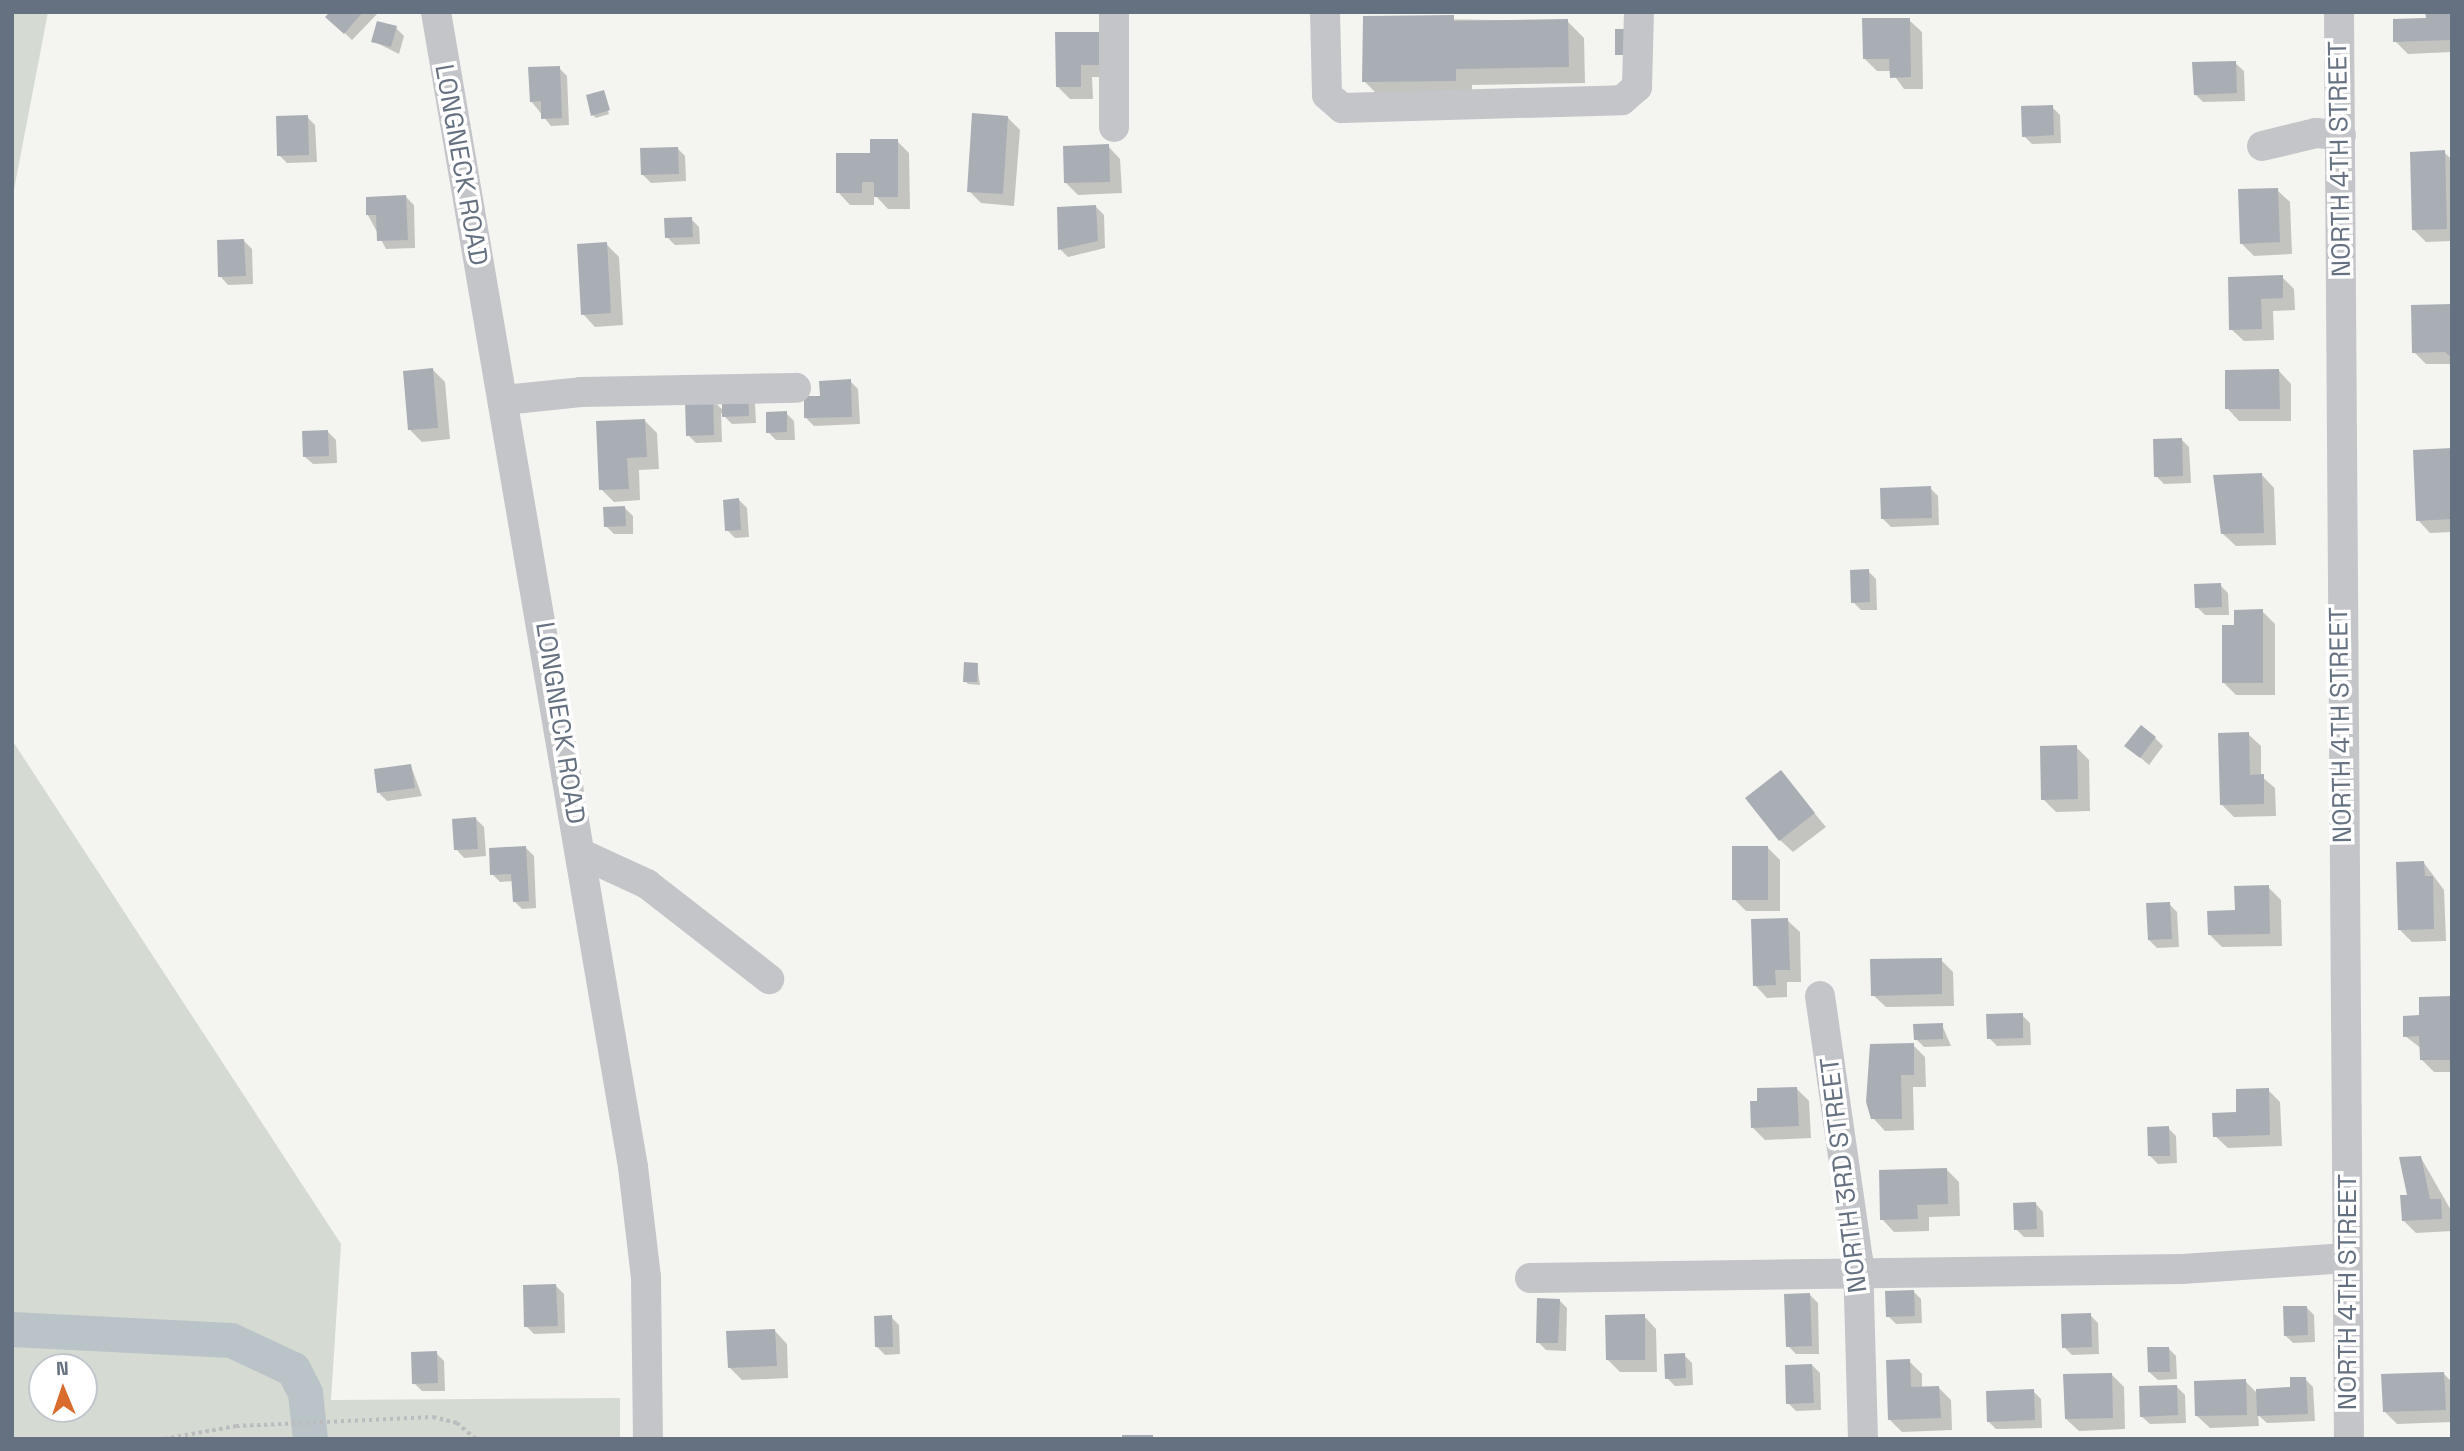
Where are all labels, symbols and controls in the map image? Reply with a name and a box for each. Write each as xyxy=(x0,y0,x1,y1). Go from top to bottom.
street label: NORTH 4TH STREET xyxy=(2322,40,2358,278)
street label: LONGNECK ROAD xyxy=(428,62,494,268)
street label: NORTH 4TH STREET xyxy=(2323,606,2359,844)
street label: LONGNECK ROAD xyxy=(529,620,591,826)
street label: NORTH 3RD STREET xyxy=(1814,1055,1874,1295)
street label: NORTH 4TH STREET xyxy=(2332,1174,2364,1410)
north arrow xyxy=(28,1353,98,1423)
text: N xyxy=(56,1356,69,1381)

